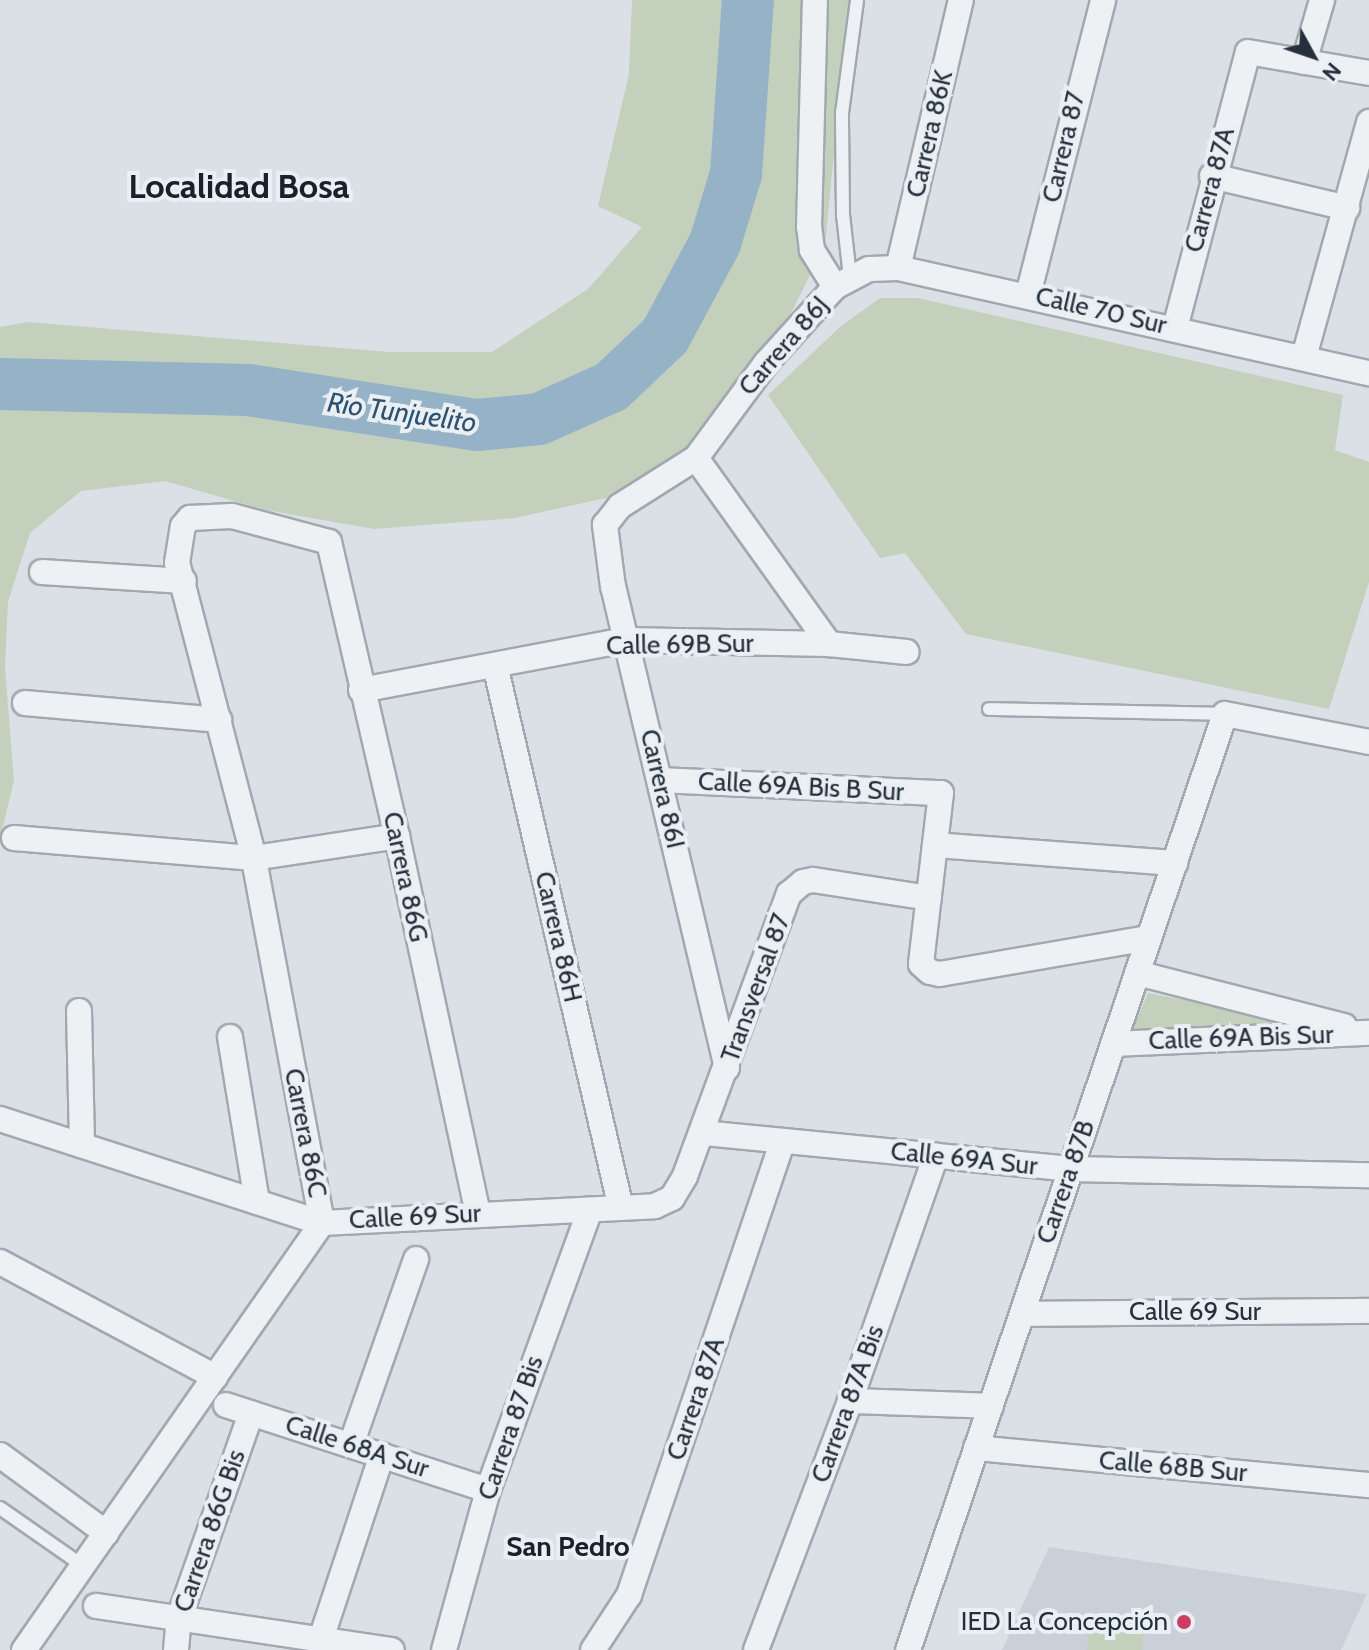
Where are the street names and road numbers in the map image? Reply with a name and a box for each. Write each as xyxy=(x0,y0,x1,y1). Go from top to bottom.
street label: Carrera 86K xyxy=(900,67,960,201)
street label: Carrera 87 xyxy=(1036,88,1092,206)
street label: Carrera 87A xyxy=(1178,124,1242,256)
street label: Calle 70 Sur xyxy=(1032,281,1170,341)
street label: Carrera 86J xyxy=(732,290,836,402)
street label: Calle 69B Sur xyxy=(606,628,754,662)
street label: Carrera 86I xyxy=(633,726,691,852)
street label: Calle 69A Bis B Sur xyxy=(697,766,905,808)
street label: Carrera 86G xyxy=(376,809,434,945)
street label: Carrera 86H xyxy=(528,869,588,1005)
street label: Transversal 87 xyxy=(715,910,797,1066)
street label: Calle 69A Bis Sur xyxy=(1148,1019,1334,1057)
street label: Carrera 86C xyxy=(277,1066,333,1200)
street label: Carrera 87B xyxy=(1030,1116,1102,1248)
street label: Calle 69A Sur xyxy=(889,1136,1039,1182)
street label: Calle 69 Sur xyxy=(348,1198,482,1236)
street label: Calle 69 Sur xyxy=(1129,1296,1261,1328)
street label: Carrera 87A Bis xyxy=(805,1321,891,1487)
street label: Carrera 87A xyxy=(660,1333,732,1465)
street label: Carrera 87 Bis xyxy=(472,1352,550,1504)
street label: Calle 68A Sur xyxy=(281,1409,433,1485)
street label: Calle 68B Sur xyxy=(1098,1445,1248,1489)
street label: Carrera 86G Bis xyxy=(168,1446,252,1616)

